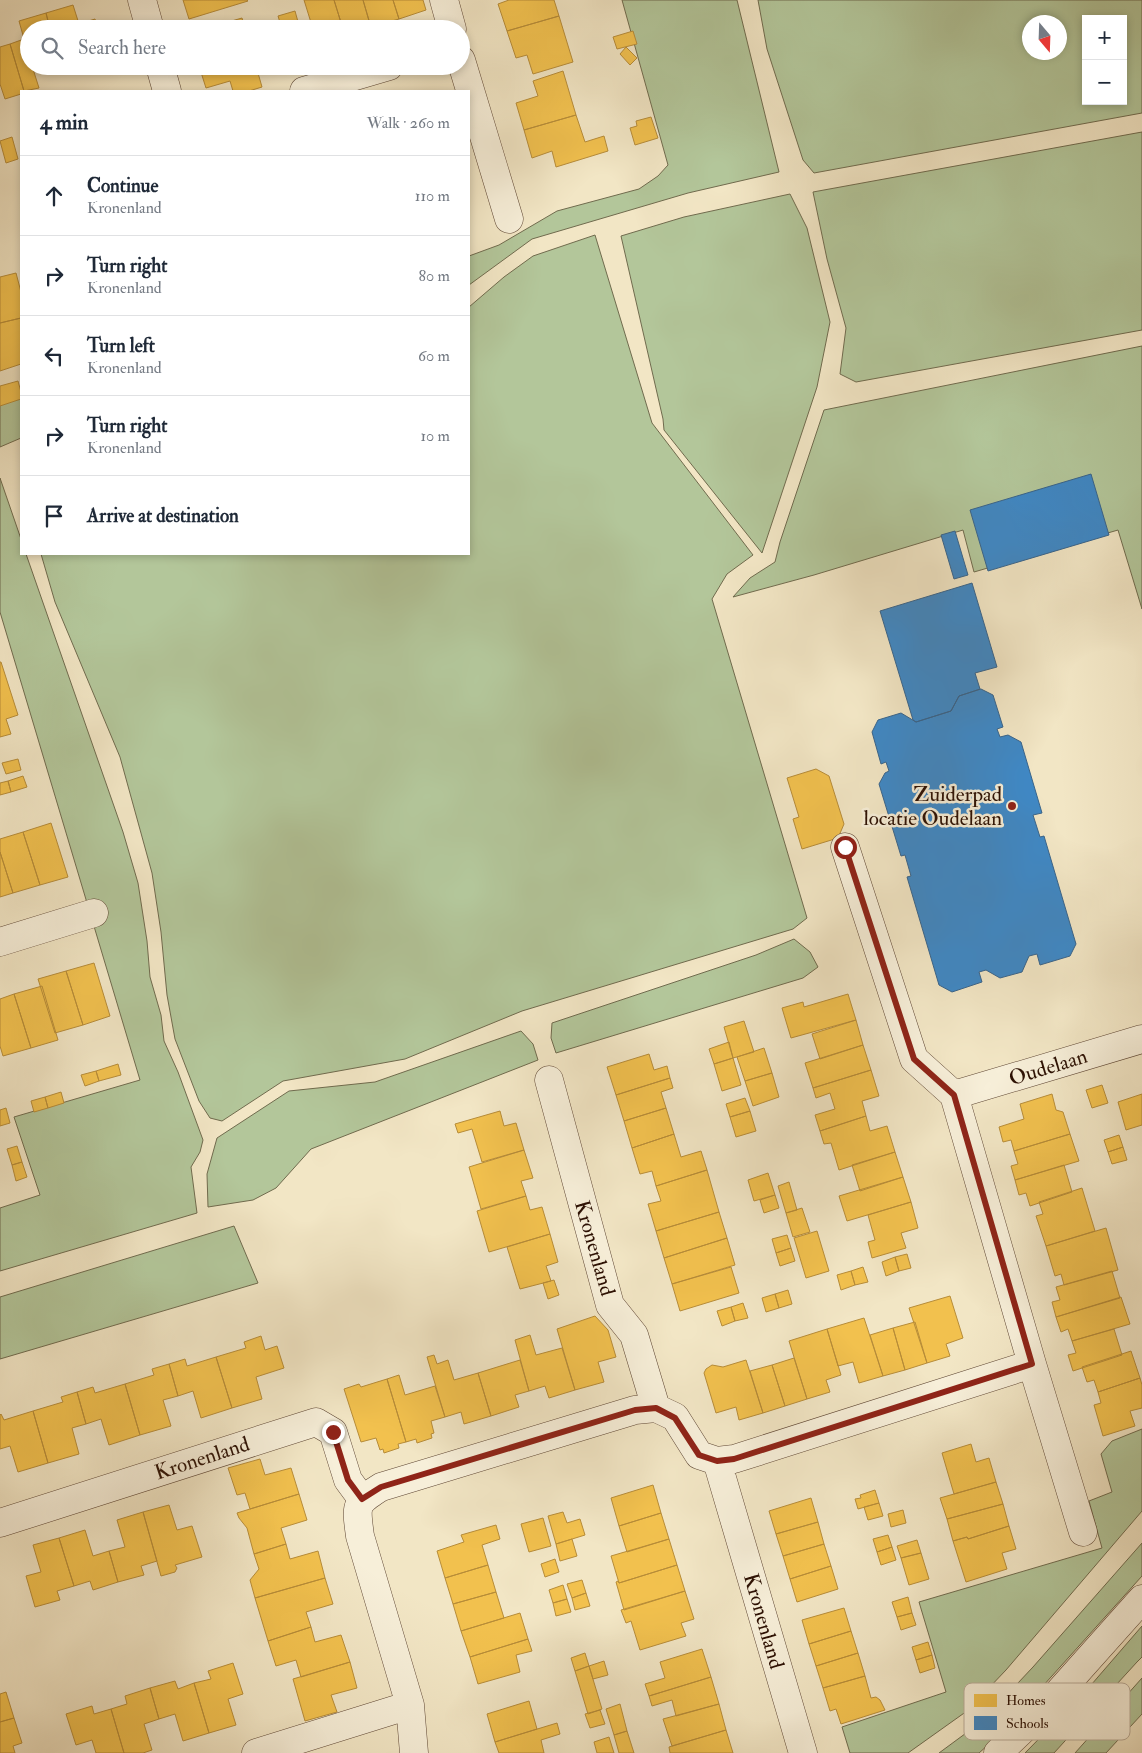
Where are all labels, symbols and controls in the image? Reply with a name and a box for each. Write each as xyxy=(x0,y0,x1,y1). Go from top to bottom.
north arrow xyxy=(1022,15,1067,60)
map controls xyxy=(1082,15,1127,105)
button: + xyxy=(1082,15,1127,60)
search box xyxy=(20,20,470,75)
icon: search xyxy=(38,34,66,62)
text: Search here xyxy=(78,36,166,60)
button: − xyxy=(1082,60,1127,105)
text: 4 min xyxy=(40,109,88,136)
text: Walk · 260 m xyxy=(367,113,450,133)
text: Continue xyxy=(87,174,158,198)
icon: ahead xyxy=(40,182,68,210)
text: 110 m xyxy=(415,186,450,206)
text: Kronenland xyxy=(87,198,162,218)
text: Turn right xyxy=(87,254,167,278)
icon: right xyxy=(40,262,68,290)
text: 80 m xyxy=(419,266,450,286)
text: Kronenland xyxy=(87,278,162,298)
text: Turn left xyxy=(87,334,155,358)
icon: left xyxy=(40,342,68,370)
text: 60 m xyxy=(418,346,450,366)
text: Kronenland xyxy=(87,358,162,378)
text: Turn right xyxy=(87,414,167,438)
icon: right xyxy=(40,422,68,450)
text: 10 m xyxy=(420,426,450,446)
text: Kronenland xyxy=(87,438,162,458)
icon: arrive xyxy=(40,502,68,530)
text: Arrive at destination xyxy=(87,504,239,528)
place label: Zuiderpad locatie Oudelaan xyxy=(863,781,1003,832)
marker: Zuiderpad locatie Oudelaan xyxy=(1006,800,1018,812)
route start xyxy=(834,836,857,859)
street label: Oudelaan xyxy=(1006,1043,1091,1092)
street label: Kronenland xyxy=(568,1197,621,1300)
route end xyxy=(322,1421,345,1444)
street label: Kronenland xyxy=(151,1430,254,1486)
street label: Kronenland xyxy=(737,1570,790,1673)
legend xyxy=(964,1683,1130,1740)
text: Homes xyxy=(1006,1692,1046,1709)
text: Schools xyxy=(1006,1715,1049,1732)

